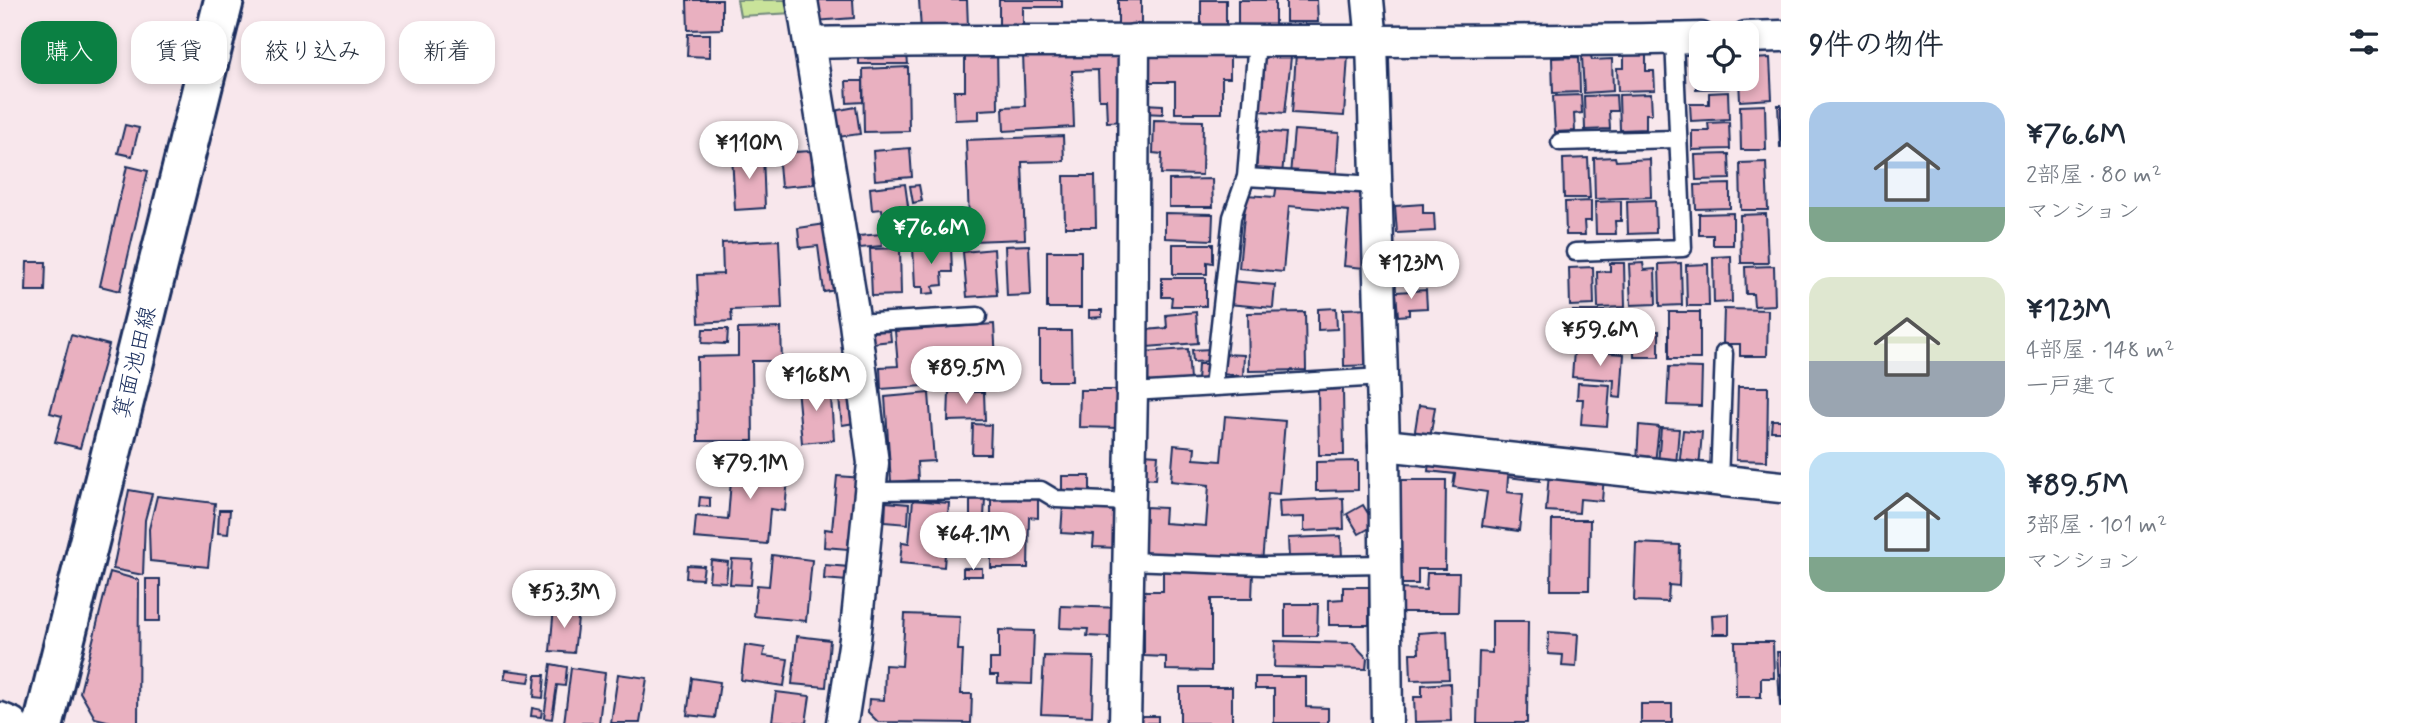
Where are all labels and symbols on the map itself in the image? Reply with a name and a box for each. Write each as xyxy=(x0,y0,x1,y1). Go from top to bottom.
pin: ¥110M xyxy=(700,122,798,181)
pin: ¥76.6M xyxy=(874,206,988,266)
pin: ¥123M xyxy=(1362,242,1460,301)
street label: 箕面池田線 xyxy=(107,303,164,422)
pin: ¥59.6M xyxy=(1543,308,1657,368)
pin: ¥89.5M xyxy=(909,346,1023,406)
pin: ¥168M xyxy=(767,354,865,413)
pin: ¥79.1M xyxy=(693,442,807,501)
pin: ¥64.1M xyxy=(916,512,1030,572)
pin: ¥53.3M xyxy=(507,570,621,630)

